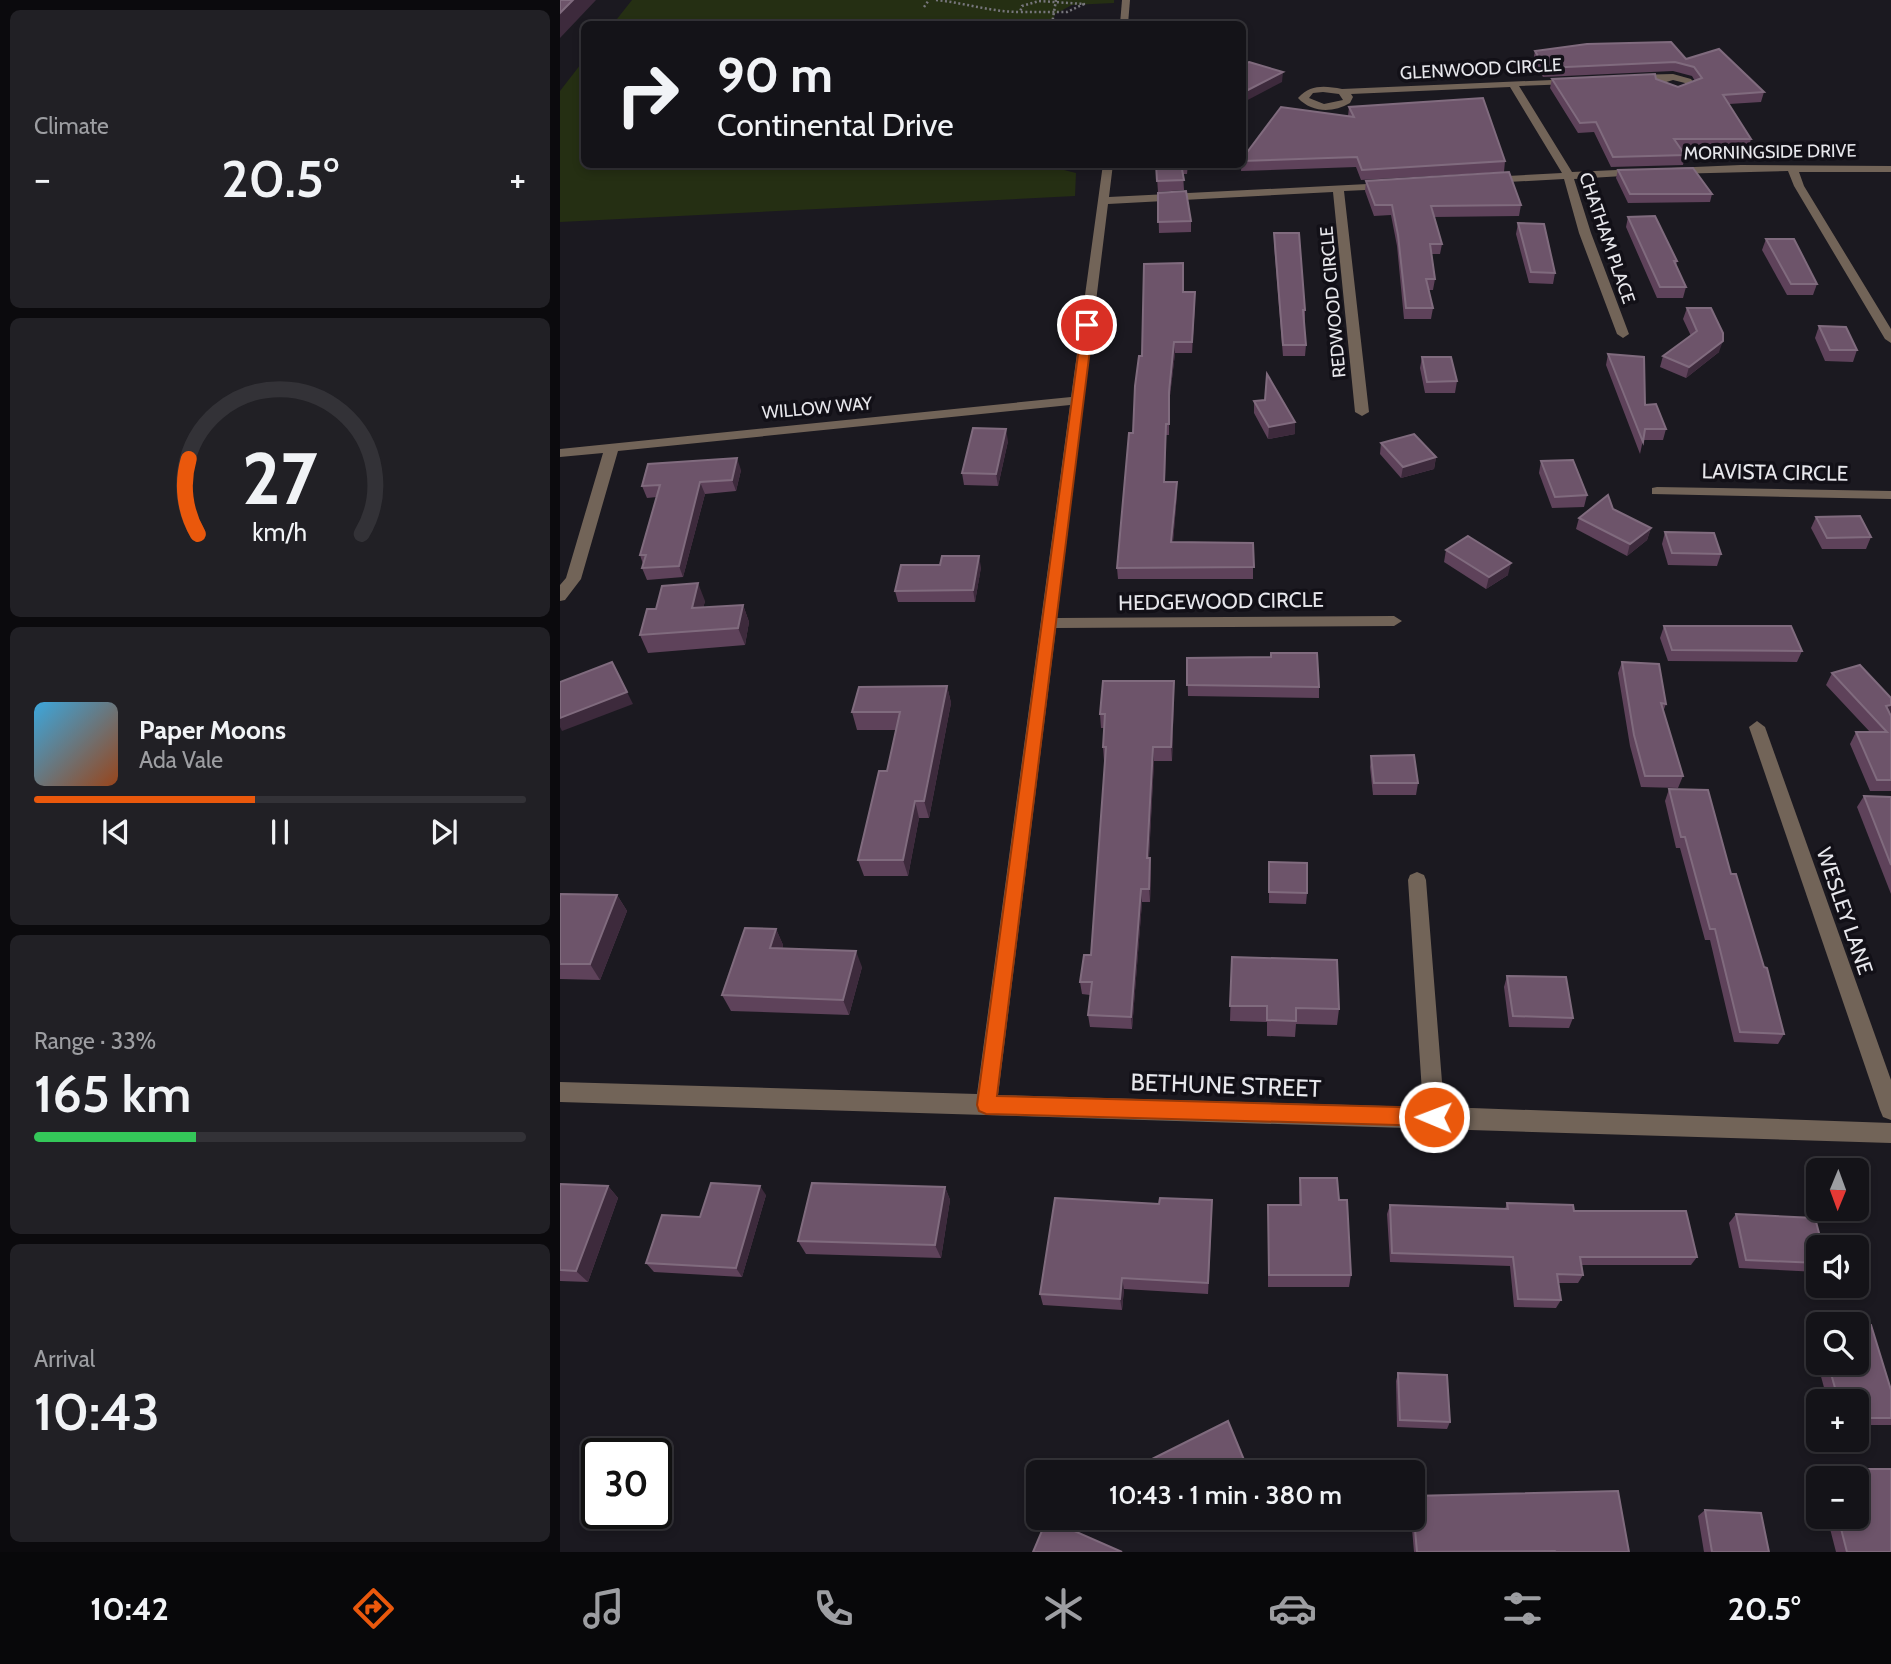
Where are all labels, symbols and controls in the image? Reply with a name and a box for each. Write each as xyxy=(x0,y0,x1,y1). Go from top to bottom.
text: 90 m xyxy=(717,45,833,104)
icon: right xyxy=(602,49,693,140)
street label: GLENWOOD CIRCLE xyxy=(1399,54,1563,84)
text: Continental Drive xyxy=(717,105,954,144)
text: Climate xyxy=(34,112,109,140)
street label: MORNINGSIDE DRIVE xyxy=(1683,139,1857,165)
text: 20.5° xyxy=(221,147,339,210)
text: − xyxy=(34,155,51,202)
text: + xyxy=(509,155,526,202)
street label: CHATHAM PLACE xyxy=(1574,170,1640,306)
street label: REDWOOD CIRCLE xyxy=(1315,225,1351,379)
pin xyxy=(1057,295,1117,355)
icon: arrive xyxy=(1068,306,1106,344)
street label: WILLOW WAY xyxy=(761,392,874,424)
text: 27 xyxy=(242,434,318,522)
street label: LAVISTA CIRCLE xyxy=(1701,458,1849,486)
text: km/h xyxy=(253,516,307,546)
street label: HEDGEWOOD CIRCLE xyxy=(1118,587,1324,615)
text: Paper Moons xyxy=(139,714,286,746)
text: Ada Vale xyxy=(139,746,223,774)
icon: previous xyxy=(97,813,135,851)
icon: pause xyxy=(261,813,299,851)
icon: next xyxy=(425,813,463,851)
street label: WESLEY LANE xyxy=(1812,844,1878,978)
text: Range · 33% xyxy=(34,1027,156,1055)
text: 165 km xyxy=(34,1062,191,1125)
street label: BETHUNE STREET xyxy=(1130,1067,1322,1103)
position arrow xyxy=(1397,1080,1471,1154)
north arrow xyxy=(1806,1158,1869,1222)
map controls xyxy=(1806,1158,1869,1529)
button: sound xyxy=(1806,1235,1869,1298)
button: search xyxy=(1806,1312,1869,1375)
text: Arrival xyxy=(34,1345,95,1373)
text: 10:43 xyxy=(34,1380,160,1443)
button: + xyxy=(1806,1389,1869,1452)
speed limit sign: 30 xyxy=(581,1438,672,1529)
button: − xyxy=(1806,1466,1869,1529)
text: 10:43 · 1 min · 380 m xyxy=(1109,1479,1342,1511)
icon: directions xyxy=(349,1584,398,1633)
icon: music xyxy=(579,1584,628,1633)
icon: phone xyxy=(809,1584,858,1633)
icon: climate xyxy=(1039,1584,1088,1633)
icon: car xyxy=(1268,1584,1317,1633)
icon: filters xyxy=(1498,1584,1547,1633)
text: 10:42 xyxy=(90,1589,169,1628)
text: 20.5° xyxy=(1728,1589,1801,1628)

